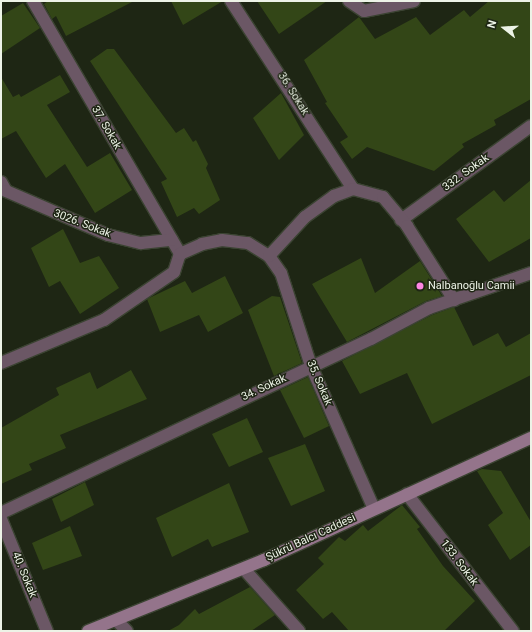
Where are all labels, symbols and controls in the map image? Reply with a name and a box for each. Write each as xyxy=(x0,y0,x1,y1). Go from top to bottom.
north arrow xyxy=(484,8,524,48)
text: N xyxy=(485,19,499,30)
street label: 36. Sokak xyxy=(275,70,311,118)
street label: 37. Sokak xyxy=(88,104,124,152)
street label: 332. Sokak xyxy=(440,152,492,194)
street label: 3026. Sokak xyxy=(51,207,113,241)
place label: Nalbanoğlu Camii xyxy=(428,279,515,293)
marker: Nalbanoğlu Camii xyxy=(415,281,425,291)
street label: 35. Sokak xyxy=(304,358,334,408)
street label: 34. Sokak xyxy=(239,372,289,404)
street label: Şükrü Balcı Caddesi xyxy=(264,511,358,565)
street label: 133. Sokak xyxy=(437,537,481,589)
street label: 40. Sokak xyxy=(9,550,39,600)

